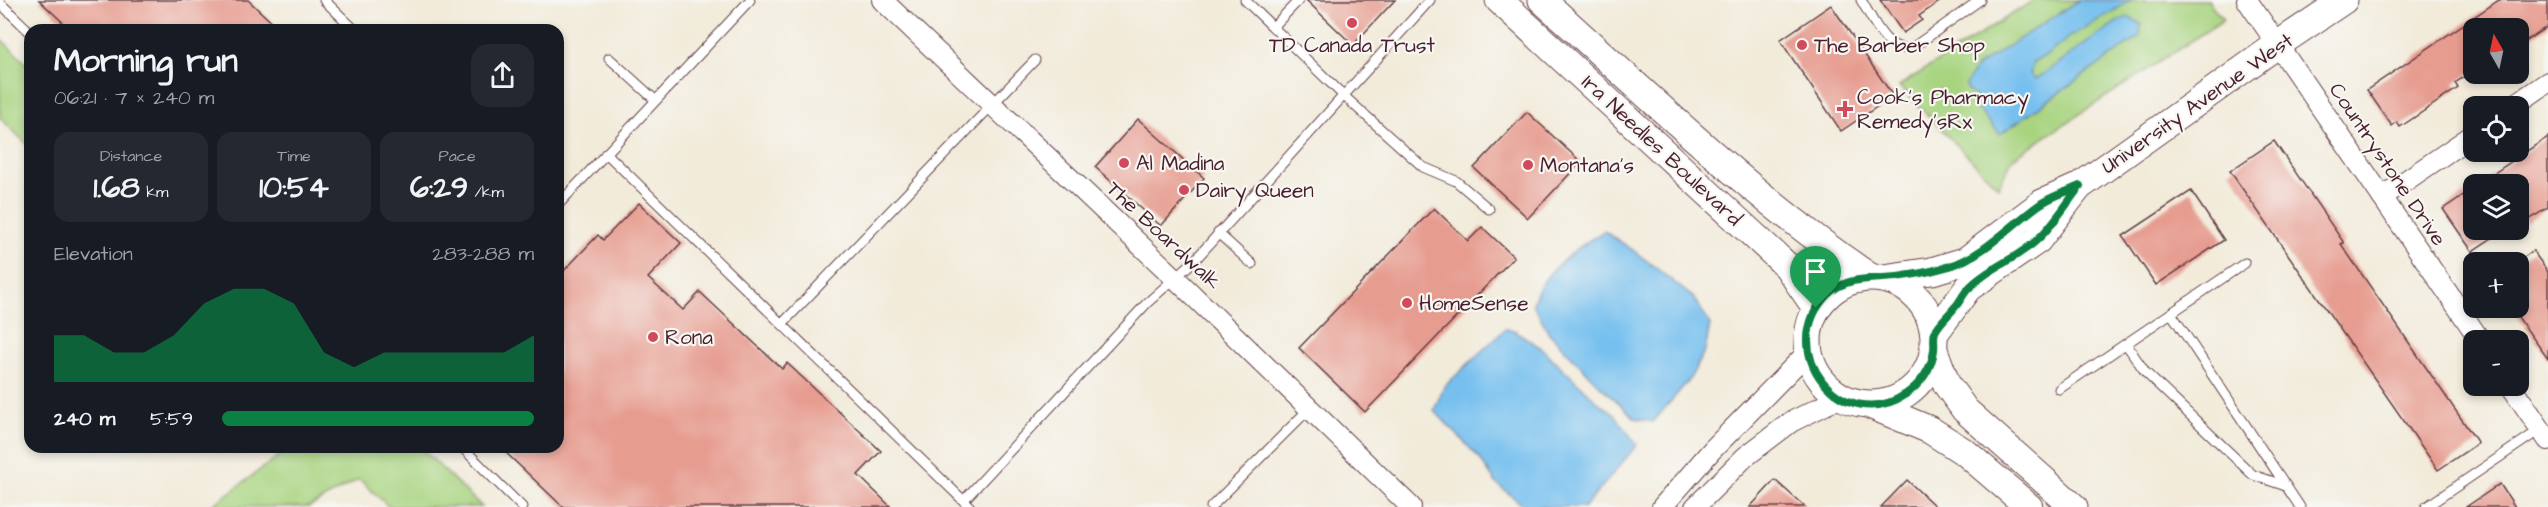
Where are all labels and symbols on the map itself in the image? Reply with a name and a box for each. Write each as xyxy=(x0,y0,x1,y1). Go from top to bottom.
marker: TD Canada Trust xyxy=(1345,16,1359,30)
north arrow xyxy=(2463,18,2529,84)
street label: University Avenue West xyxy=(2095,26,2301,182)
place label: TD Canada Trust xyxy=(1269,31,1436,60)
place label: The Barber Shop xyxy=(1814,31,1985,61)
marker: The Barber Shop xyxy=(1795,38,1809,52)
street label: Ira Needles Boulevard xyxy=(1575,68,1749,233)
street label: Countrystone Drive xyxy=(2320,77,2453,253)
place label: Cook's Pharmacy Remedy'sRx xyxy=(1857,83,2029,138)
marker: Cook's Pharmacy Remedy'sRx xyxy=(1838,102,1852,116)
place label: Al Madina xyxy=(1136,149,1225,178)
place label: Montana's xyxy=(1540,151,1634,180)
marker: Al Madina xyxy=(1117,156,1131,170)
marker: Montana's xyxy=(1521,158,1535,172)
street label: The Boardwalk xyxy=(1100,175,1227,296)
place label: Dairy Queen xyxy=(1196,176,1314,207)
marker: Dairy Queen xyxy=(1177,183,1191,197)
pin xyxy=(1790,246,1841,308)
place label: HomeSense xyxy=(1419,289,1529,318)
marker: HomeSense xyxy=(1400,296,1414,310)
place label: Rona xyxy=(665,323,713,352)
marker: Rona xyxy=(646,330,660,344)

